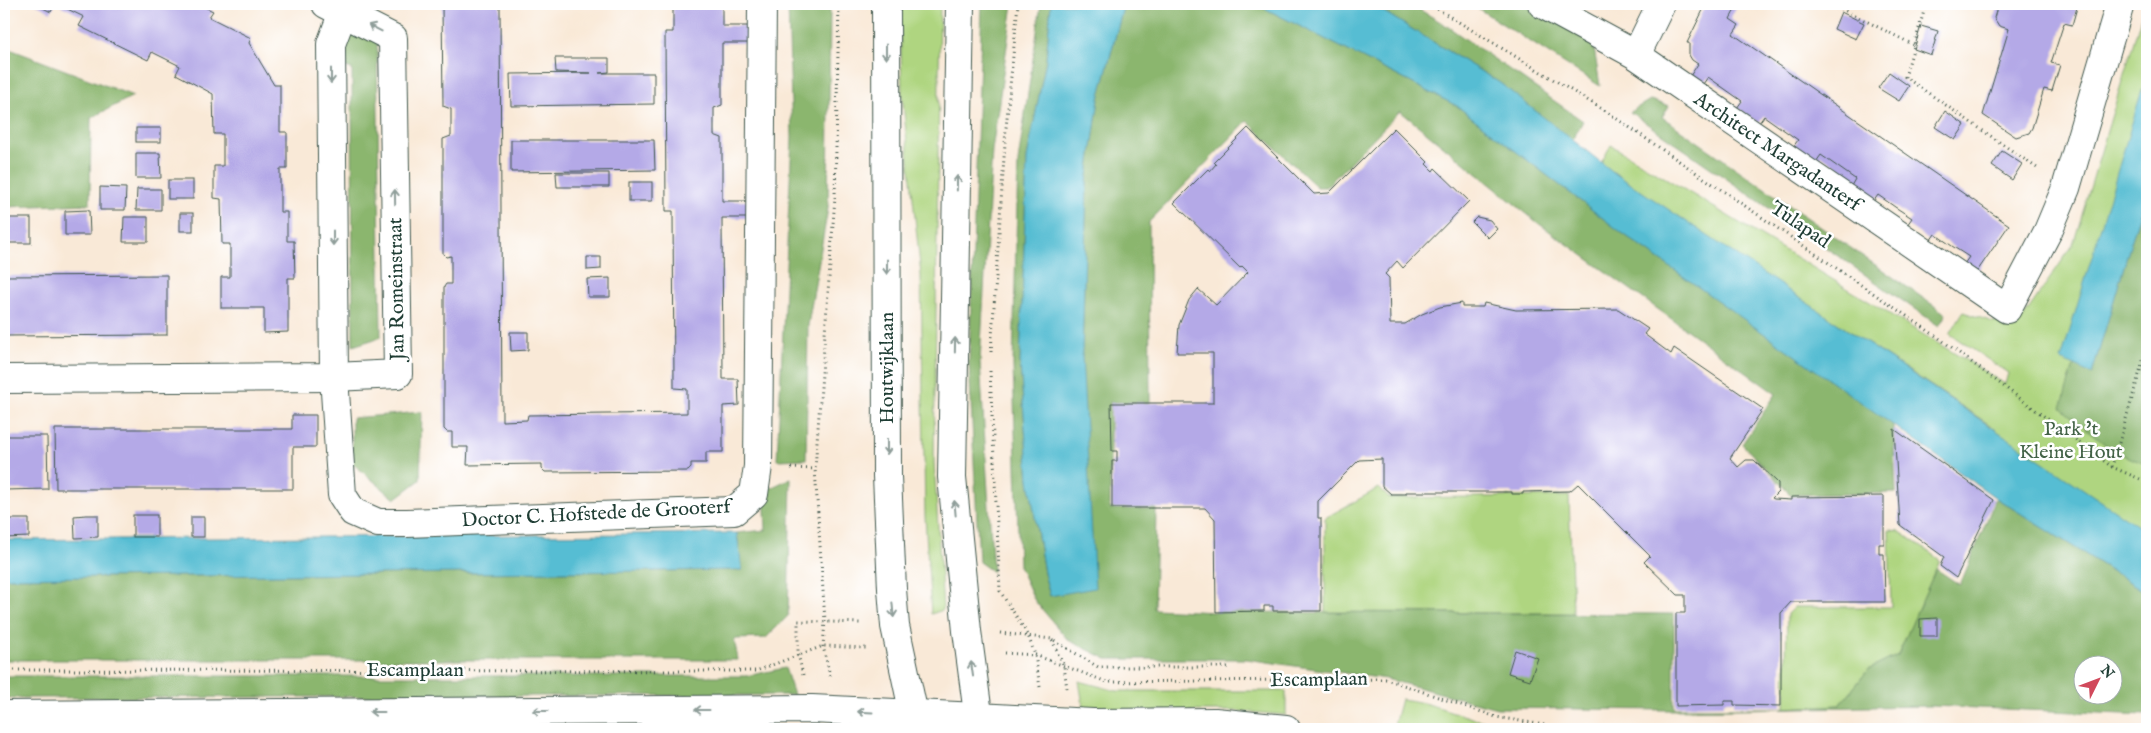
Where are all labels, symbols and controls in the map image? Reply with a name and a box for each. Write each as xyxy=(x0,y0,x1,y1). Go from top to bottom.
one-way arrow xyxy=(367,23,382,33)
one-way arrow xyxy=(881,44,891,60)
one-way arrow xyxy=(326,68,336,84)
street label: Architect Margadanterf xyxy=(1688,86,1868,219)
one-way arrow xyxy=(953,175,962,191)
one-way arrow xyxy=(391,190,400,206)
street label: Tulapad xyxy=(1765,196,1835,254)
street label: Jan Romeinstraat xyxy=(383,217,411,363)
one-way arrow xyxy=(328,230,338,246)
one-way arrow xyxy=(882,259,892,275)
street label: Houtwijklaan xyxy=(875,312,900,424)
one-way arrow xyxy=(950,337,960,354)
park label: Park 't Kleine Hout xyxy=(2019,417,2123,465)
one-way arrow xyxy=(882,439,892,455)
street label: Doctor C. Hofstede de Grooterf xyxy=(461,494,735,534)
one-way arrow xyxy=(950,500,960,516)
one-way arrow xyxy=(889,601,898,617)
north arrow xyxy=(2074,656,2124,706)
street label: Escamplaan xyxy=(366,658,464,683)
text: N xyxy=(2096,661,2118,682)
one-way arrow xyxy=(967,662,977,678)
street label: Escamplaan xyxy=(1270,667,1368,693)
one-way arrow xyxy=(695,705,711,715)
one-way arrow xyxy=(532,706,548,716)
one-way arrow xyxy=(370,707,386,717)
one-way arrow xyxy=(857,707,873,716)

